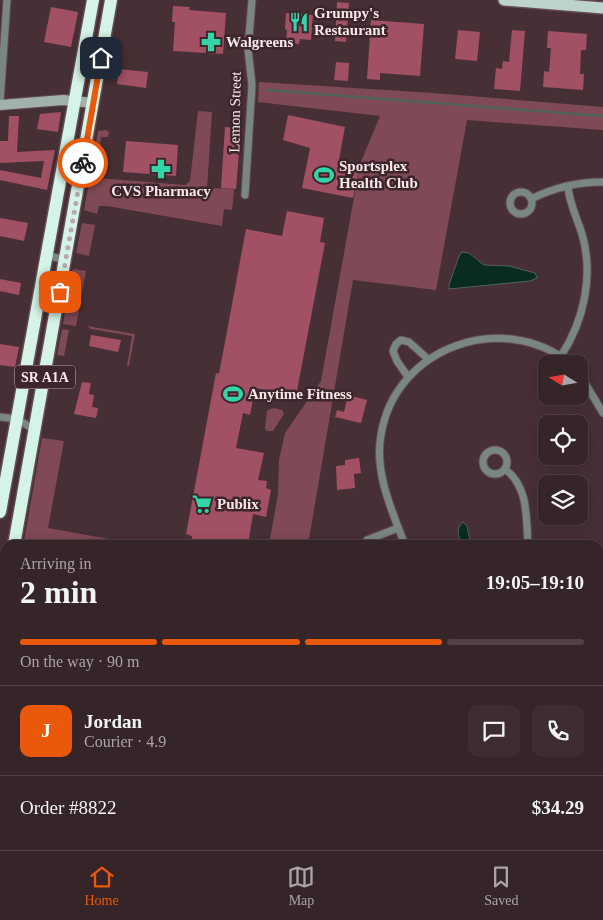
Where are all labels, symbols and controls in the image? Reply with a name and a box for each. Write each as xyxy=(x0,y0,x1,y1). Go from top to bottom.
place label: Grumpy's Restaurant xyxy=(314,5,386,38)
restaurant icon: Grumpy's Restaurant xyxy=(288,11,310,33)
pharmacy icon: Walgreens xyxy=(200,31,222,53)
place label: Walgreens xyxy=(226,34,293,50)
pin xyxy=(80,37,122,79)
icon: home xyxy=(87,44,115,72)
street label: Lemon Street xyxy=(226,70,244,153)
courier xyxy=(58,138,108,188)
icon: bike xyxy=(69,149,97,177)
pharmacy icon: CVS Pharmacy xyxy=(150,158,172,180)
place label: Sportsplex Health Club xyxy=(339,158,418,191)
sports icon: Sportsplex Health Club xyxy=(313,164,335,186)
place label: CVS Pharmacy xyxy=(111,183,211,199)
pin xyxy=(39,271,81,313)
icon: bag xyxy=(46,278,74,306)
north arrow xyxy=(538,355,588,405)
map controls xyxy=(538,355,588,525)
road number: SR A1A xyxy=(15,366,75,388)
sports icon: Anytime Fitness xyxy=(222,383,244,405)
place label: Anytime Fitness xyxy=(248,386,352,402)
button: locate xyxy=(538,415,588,465)
button: layers xyxy=(538,475,588,525)
supermarket icon: Publix xyxy=(191,493,213,515)
place label: Publix xyxy=(217,496,259,512)
text: Arriving in xyxy=(20,555,92,572)
text: 19:05–19:10 xyxy=(486,572,584,593)
text: 2 min xyxy=(20,574,97,610)
text: On the way · 90 m xyxy=(20,653,140,670)
button: chat xyxy=(468,705,520,757)
button: phone xyxy=(532,705,584,757)
text: Jordan xyxy=(84,711,142,732)
text: J xyxy=(41,720,51,741)
text: Courier · 4.9 xyxy=(84,733,166,750)
text: Order #8822 xyxy=(20,797,117,818)
text: $34.29 xyxy=(532,797,584,818)
tab: Home xyxy=(84,863,119,909)
tab: Map xyxy=(287,863,315,909)
tab: Saved xyxy=(484,863,519,909)

